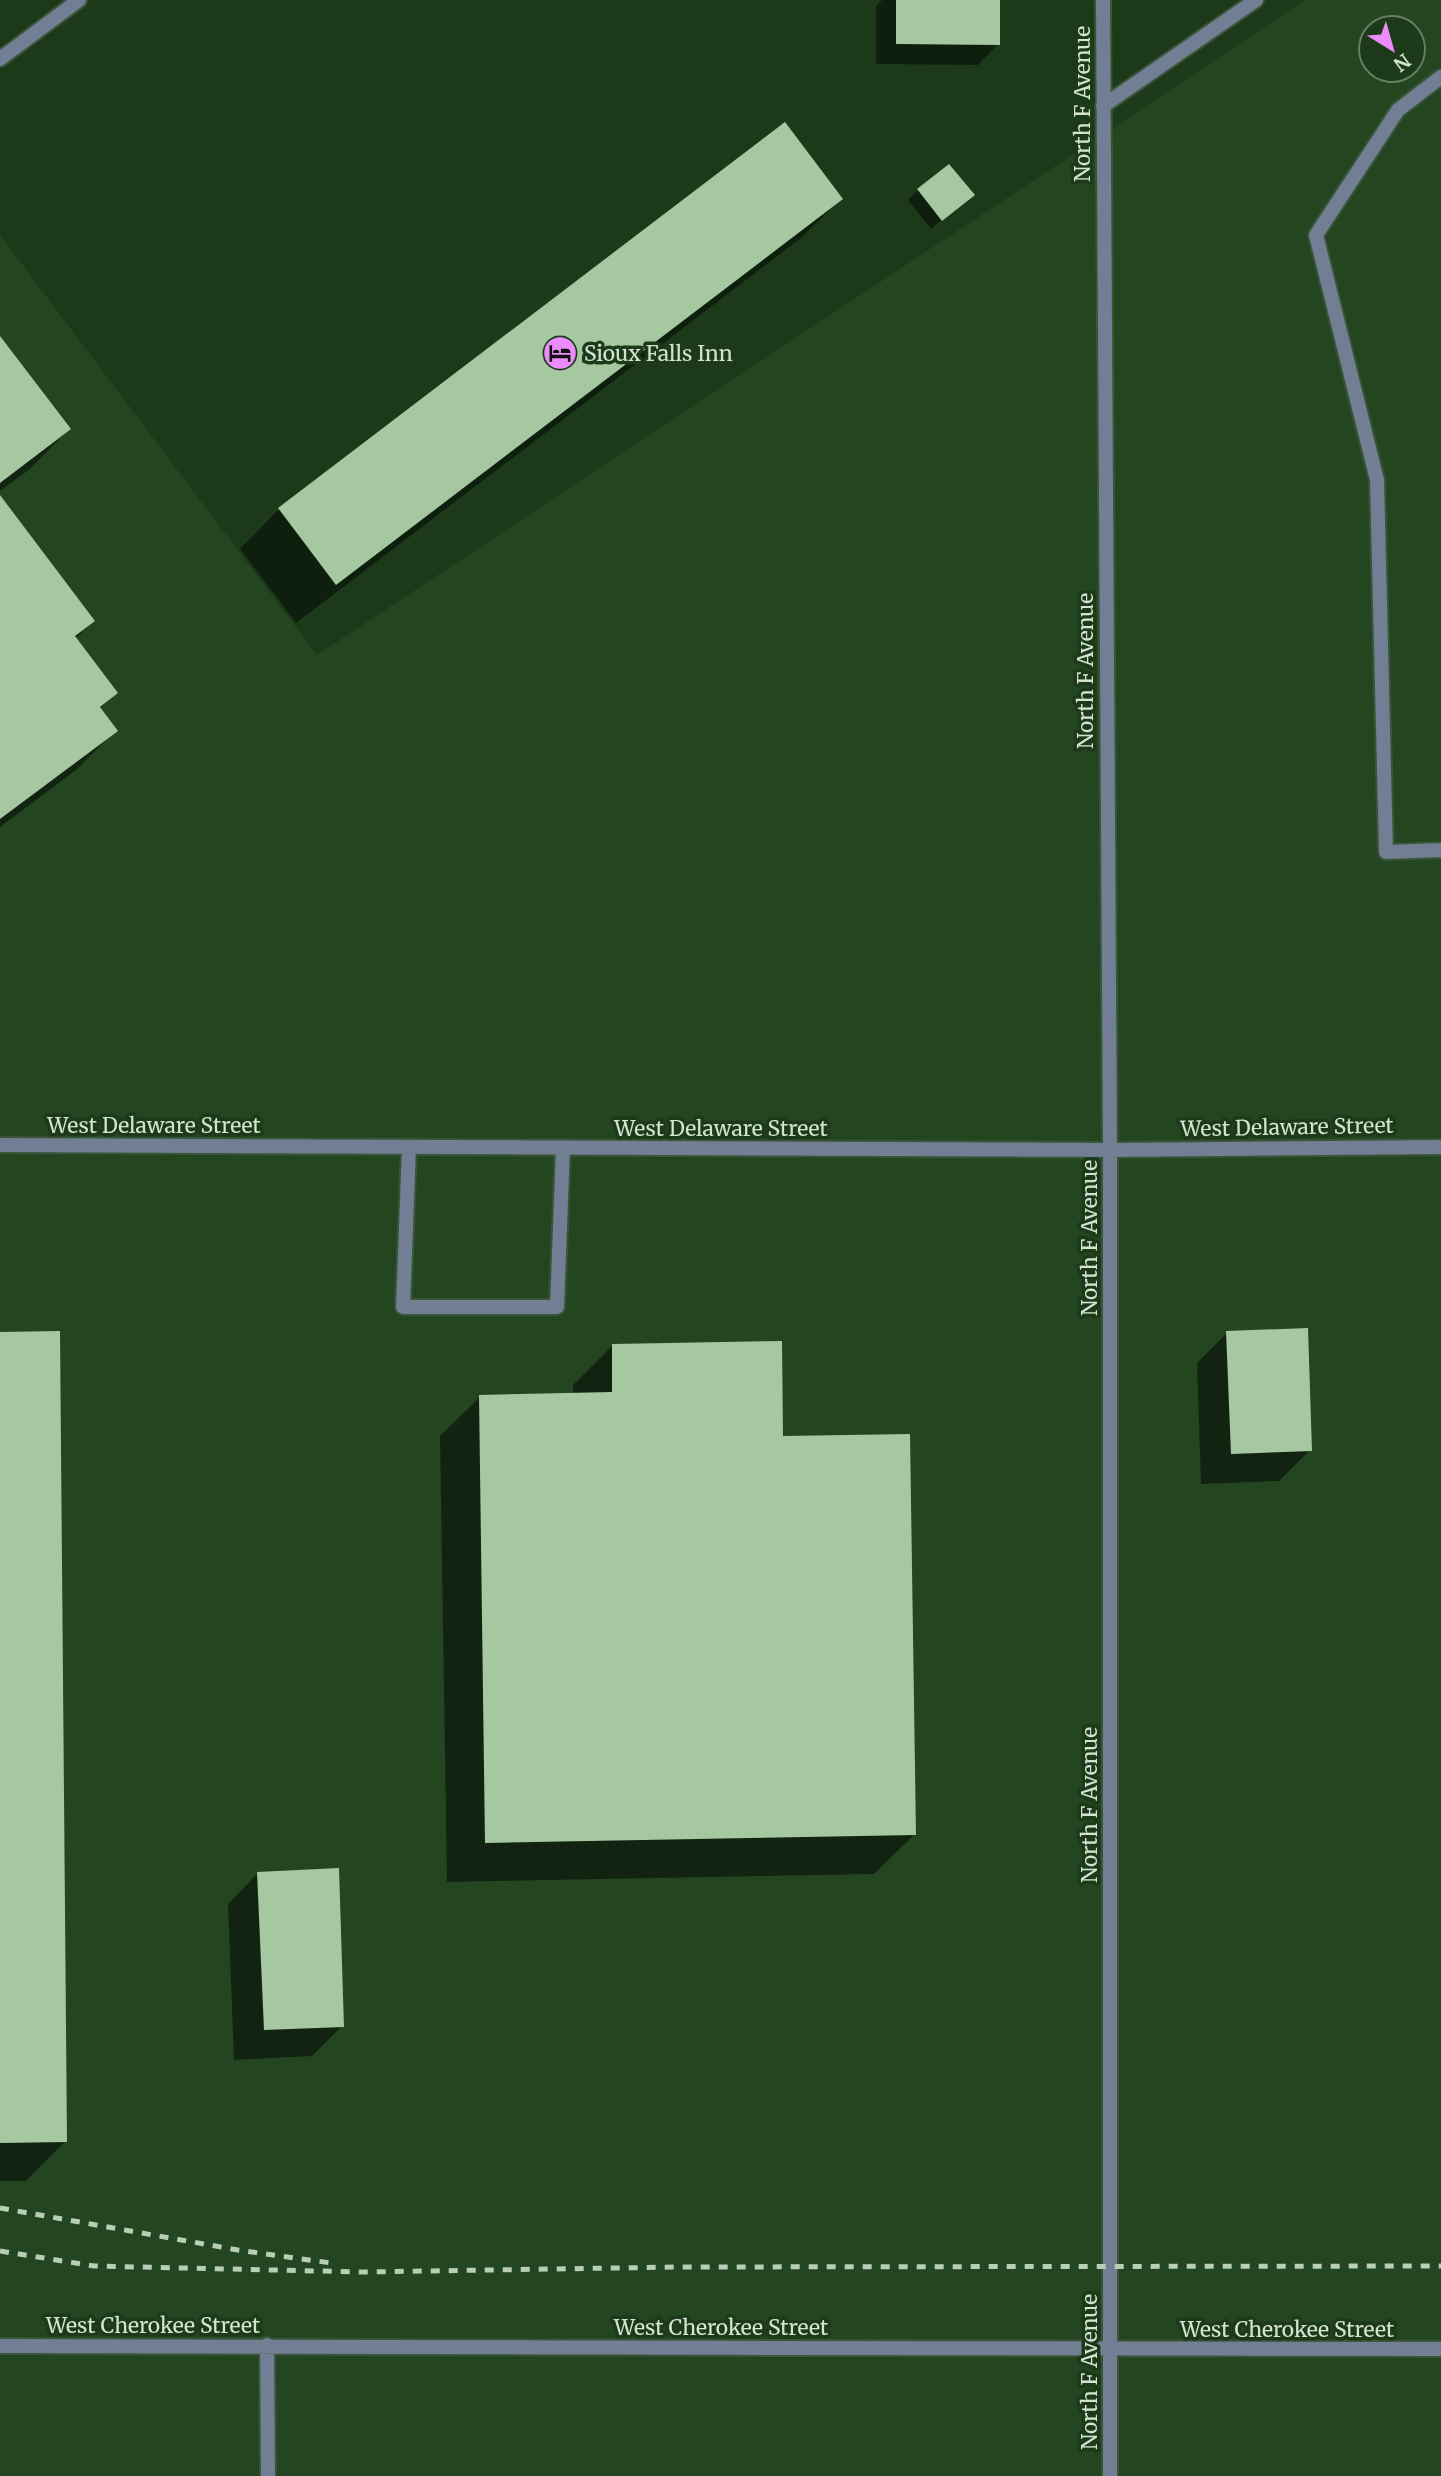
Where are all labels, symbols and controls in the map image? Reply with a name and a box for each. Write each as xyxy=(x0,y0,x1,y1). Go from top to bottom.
north arrow xyxy=(1357,14,1427,84)
street label: North F Avenue xyxy=(1069,26,1096,182)
text: N xyxy=(1389,48,1415,77)
hotel icon: Sioux Falls Inn xyxy=(541,334,579,372)
place label: Sioux Falls Inn xyxy=(584,340,733,367)
street label: North F Avenue xyxy=(1072,593,1099,749)
street label: West Delaware Street xyxy=(46,1112,261,1139)
street label: West Delaware Street xyxy=(1179,1112,1394,1142)
street label: West Delaware Street xyxy=(613,1115,828,1142)
street label: North F Avenue xyxy=(1076,1160,1103,1316)
street label: North F Avenue xyxy=(1076,1727,1103,1883)
street label: North F Avenue xyxy=(1076,2294,1103,2450)
street label: West Cherokee Street xyxy=(45,2312,260,2339)
street label: West Cherokee Street xyxy=(613,2314,828,2341)
street label: West Cherokee Street xyxy=(1179,2316,1394,2343)

